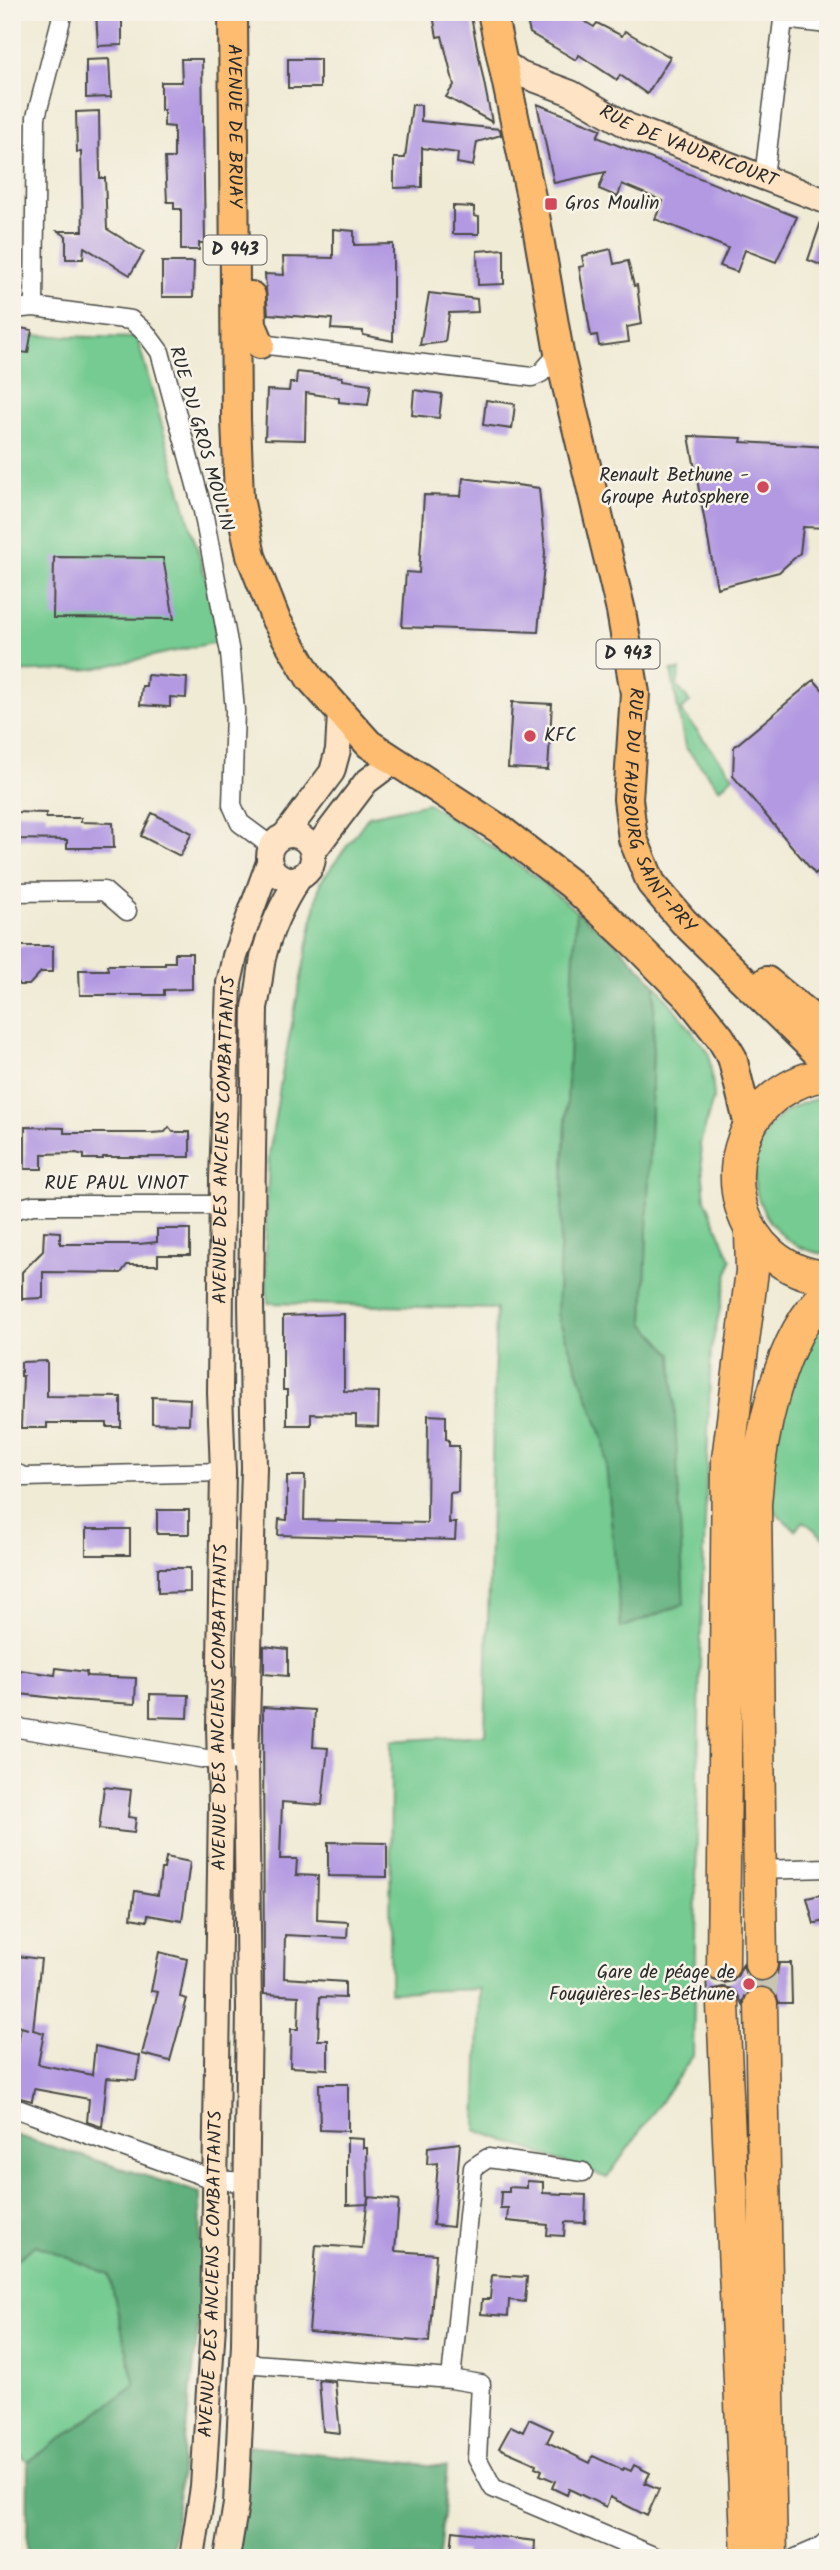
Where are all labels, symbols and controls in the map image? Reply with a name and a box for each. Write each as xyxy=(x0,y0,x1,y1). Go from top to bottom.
street label: AVENUE DE BRUAY xyxy=(218,44,249,209)
street label: RUE DE VAUDRICOURT xyxy=(593,97,783,197)
place label: Gros Moulin xyxy=(565,189,659,219)
marker: Gros Moulin xyxy=(543,196,559,212)
road number: D 943 xyxy=(204,236,266,264)
street label: RUE DU GROS MOULIN xyxy=(160,343,242,535)
place label: Renault Bethune - Groupe Autosphere xyxy=(599,461,749,513)
marker: Renault Bethune - Groupe Autosphere xyxy=(755,479,771,495)
road number: D 943 xyxy=(596,640,660,668)
street label: RUE DU FAUBOURG SAINT-PRY xyxy=(613,687,704,942)
place label: KFC xyxy=(544,721,577,751)
marker: KFC xyxy=(522,728,538,744)
street label: AVENUE DES ANCIENS COMBATTANTS xyxy=(206,974,245,1304)
street label: RUE PAUL VINOT xyxy=(44,1169,189,1199)
street label: AVENUE DES ANCIENS COMBATTANTS xyxy=(204,1543,237,1871)
place label: Gare de péage de Fouquières-les-Béthune xyxy=(549,1958,735,2010)
marker: Gare de péage de Fouquières-les-Béthune xyxy=(741,1976,757,1992)
street label: AVENUE DES ANCIENS COMBATTANTS xyxy=(191,2110,231,2438)

